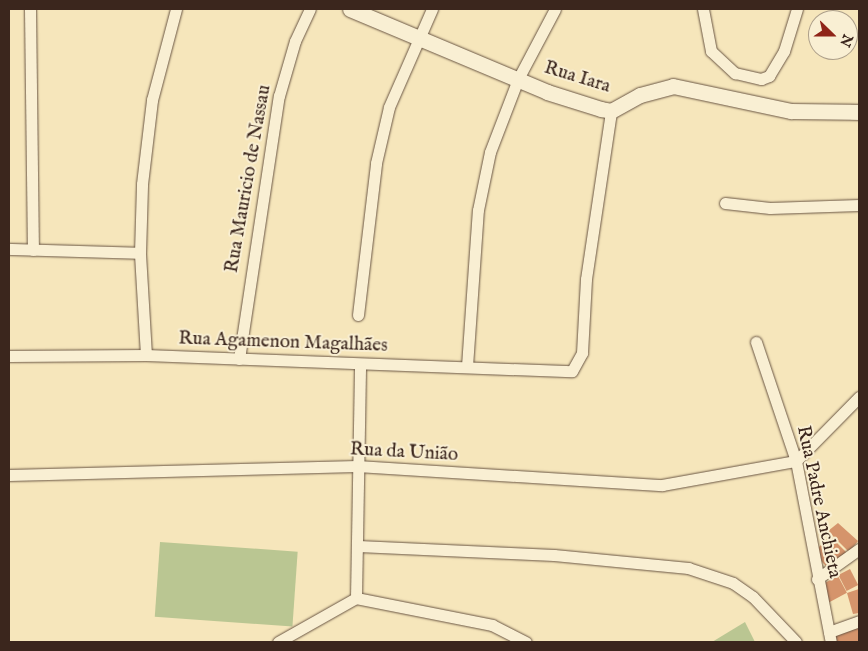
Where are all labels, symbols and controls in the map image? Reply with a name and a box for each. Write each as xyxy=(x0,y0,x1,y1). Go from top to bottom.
north arrow xyxy=(808,10,858,60)
text: N xyxy=(835,31,857,49)
street label: Rua Iara xyxy=(541,57,613,99)
street label: Rua Mauricio de Nassau xyxy=(221,83,277,275)
street label: Rua Agamenon Magalhães xyxy=(178,328,388,358)
street label: Rua Padre Anchieta xyxy=(791,424,845,580)
street label: Rua da União xyxy=(349,439,459,467)

